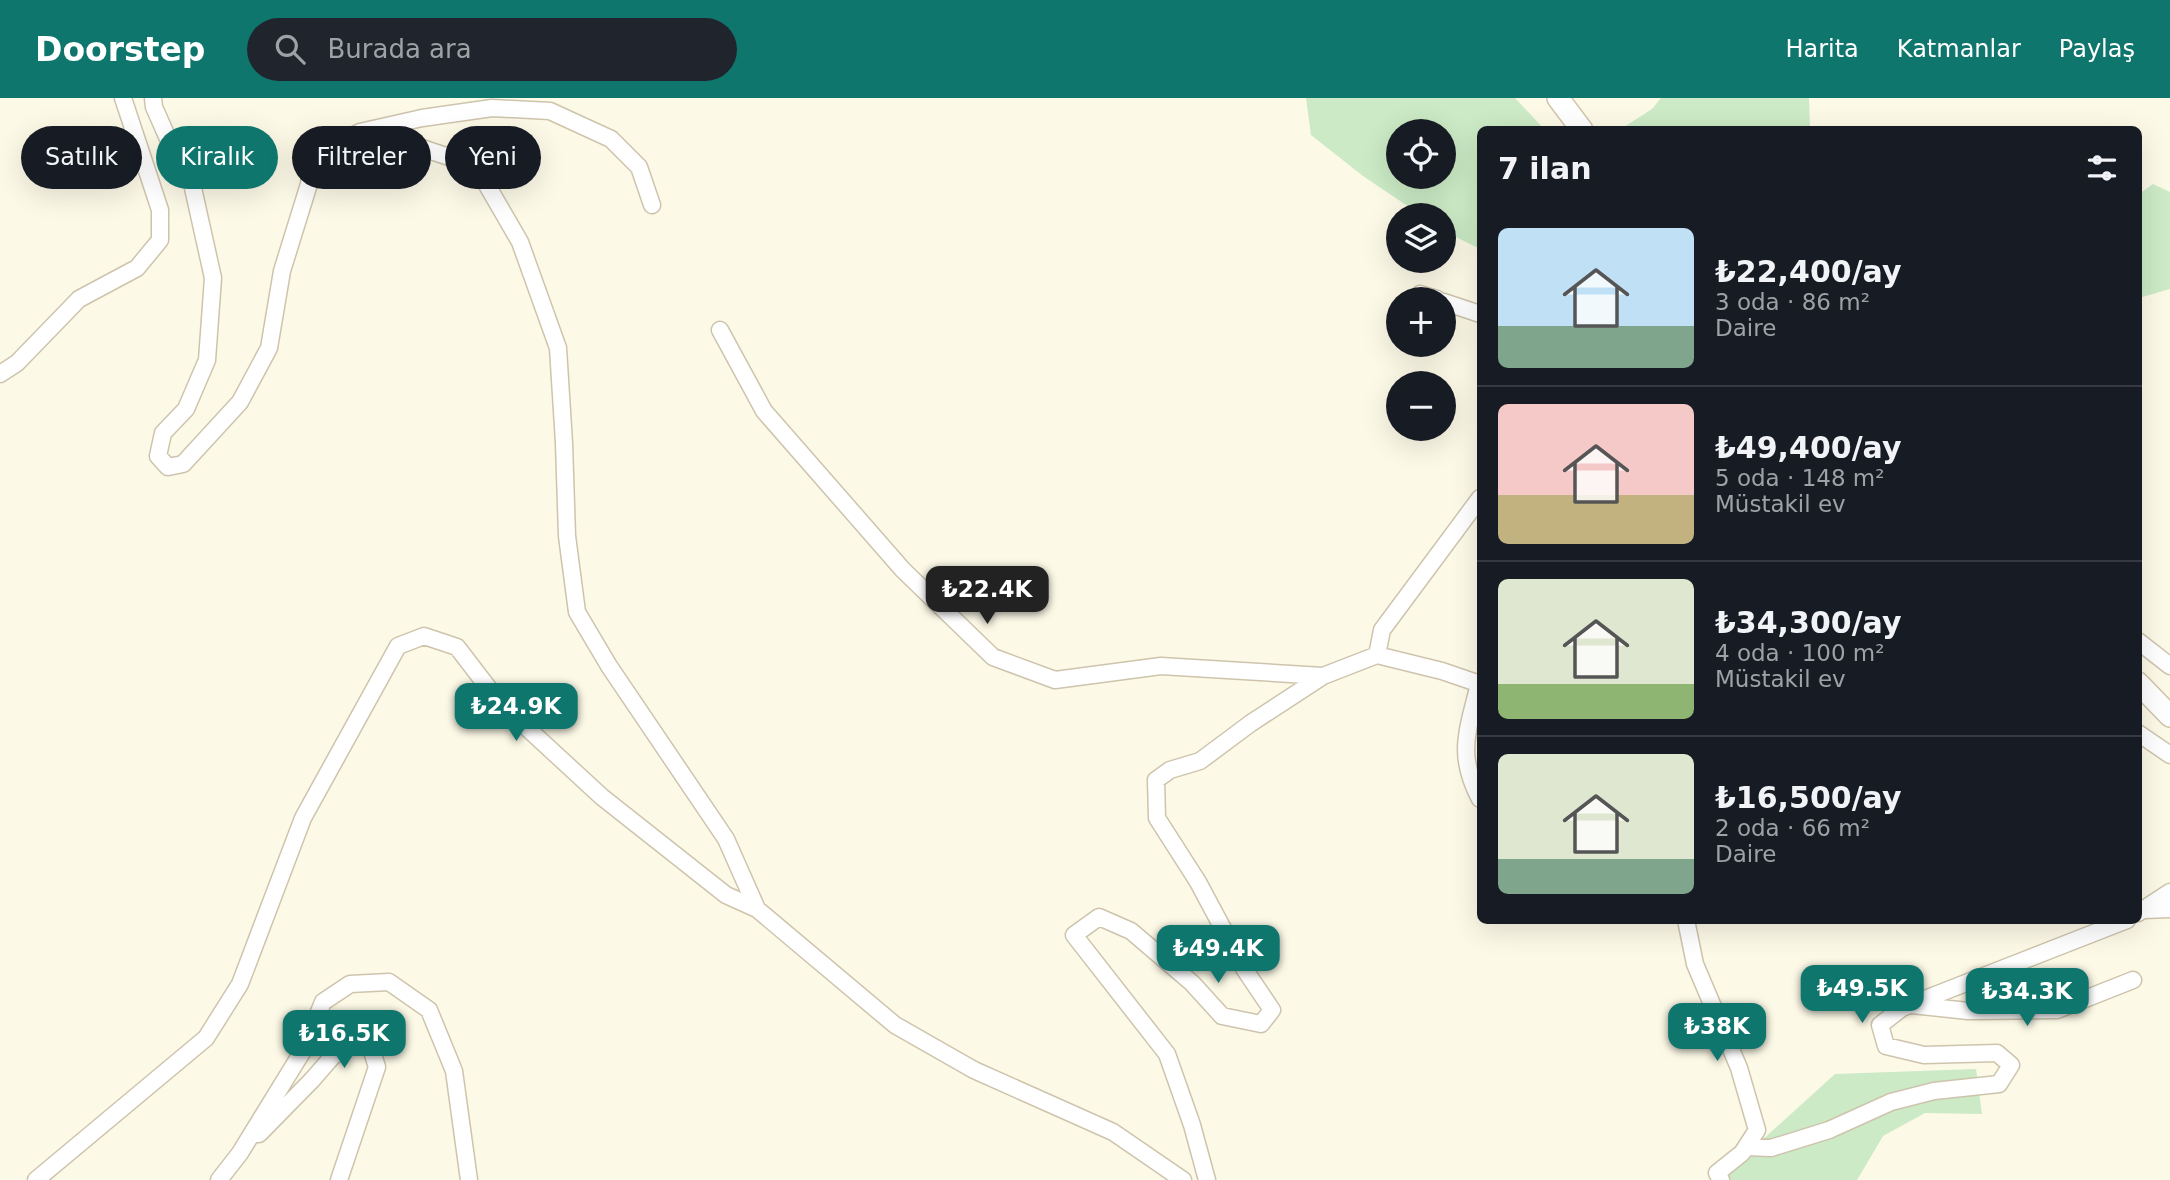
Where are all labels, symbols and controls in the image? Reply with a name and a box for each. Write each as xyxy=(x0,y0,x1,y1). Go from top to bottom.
search box xyxy=(247,18,737,81)
text: Doorstep xyxy=(35,30,205,69)
icon: search xyxy=(271,30,309,68)
text: Burada ara xyxy=(327,34,472,64)
text: Harita xyxy=(1785,35,1859,63)
text: Katmanlar xyxy=(1897,35,2021,63)
text: Paylaş xyxy=(2059,35,2135,63)
map controls xyxy=(1386,119,1456,441)
button: locate xyxy=(1386,119,1456,189)
chip: Satılık xyxy=(21,126,142,189)
chip: Kiralık xyxy=(156,126,278,189)
chip: Filtreler xyxy=(292,126,431,189)
chip: Yeni xyxy=(445,126,541,189)
icon: filters xyxy=(2083,149,2121,187)
text: 7 ilan xyxy=(1498,151,1592,186)
button: layers xyxy=(1386,203,1456,273)
text: ₺22,400/ay xyxy=(1715,254,1901,289)
icon: home xyxy=(1554,256,1638,340)
button: + xyxy=(1386,287,1456,357)
text: 3 oda · 86 m² xyxy=(1715,289,1870,315)
text: Daire xyxy=(1715,315,1776,341)
button: − xyxy=(1386,371,1456,441)
text: ₺49,400/ay xyxy=(1715,430,1901,465)
icon: home xyxy=(1554,432,1638,516)
text: 5 oda · 148 m² xyxy=(1715,465,1884,491)
text: Müstakil ev xyxy=(1715,491,1846,517)
pin: ₺22.4K xyxy=(930,566,1044,626)
text: ₺22.4K xyxy=(942,576,1032,602)
text: ₺34,300/ay xyxy=(1715,605,1901,640)
icon: home xyxy=(1554,607,1638,691)
text: 4 oda · 100 m² xyxy=(1715,640,1884,666)
text: Müstakil ev xyxy=(1715,666,1846,692)
pin: ₺24.9K xyxy=(459,684,573,743)
text: ₺24.9K xyxy=(471,693,561,719)
text: ₺16,500/ay xyxy=(1715,780,1901,815)
icon: home xyxy=(1554,782,1638,866)
text: 2 oda · 66 m² xyxy=(1715,815,1870,841)
text: Daire xyxy=(1715,841,1776,867)
pin: ₺49.4K xyxy=(1161,926,1275,985)
text: ₺49.4K xyxy=(1173,935,1263,961)
pin: ₺49.5K xyxy=(1805,965,1919,1025)
pin: ₺34.3K xyxy=(1970,968,2084,1028)
text: ₺49.5K xyxy=(1817,975,1907,1001)
text: ₺34.3K xyxy=(1982,978,2072,1004)
pin: ₺38K xyxy=(1676,1004,1758,1063)
pin: ₺16.5K xyxy=(287,1010,401,1070)
text: ₺38K xyxy=(1684,1013,1750,1039)
text: ₺16.5K xyxy=(299,1020,389,1046)

